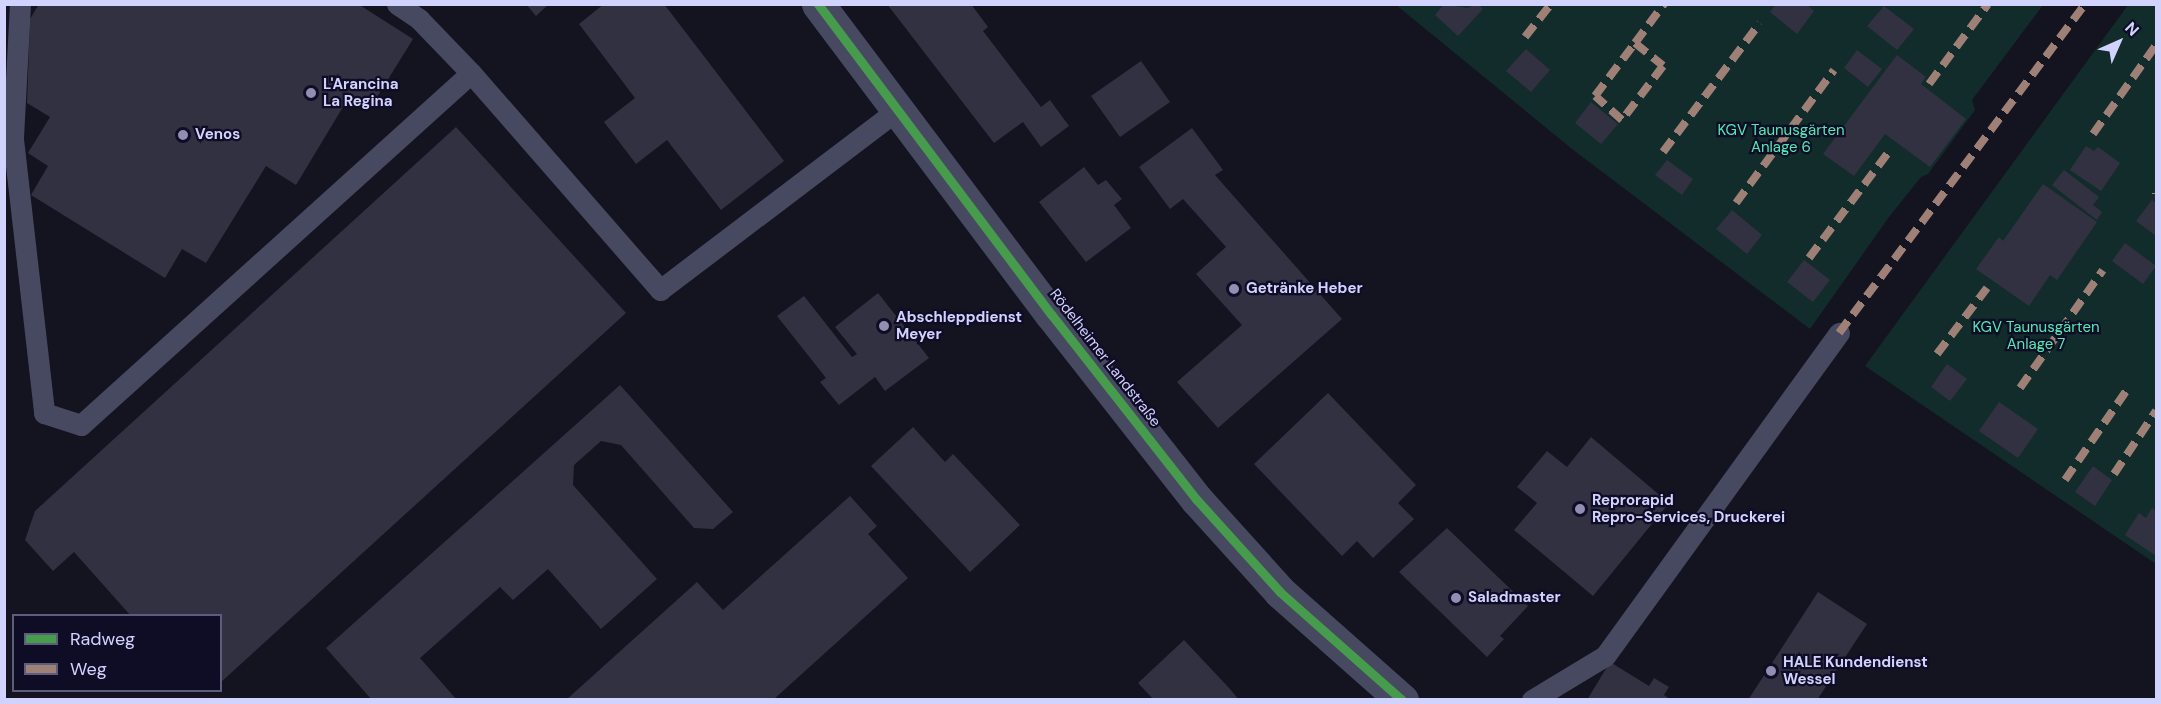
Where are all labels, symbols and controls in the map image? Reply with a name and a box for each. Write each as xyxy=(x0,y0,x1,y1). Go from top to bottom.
north arrow xyxy=(2089,12,2149,72)
text: N xyxy=(2121,17,2144,40)
place label: L'Arancina La Regina xyxy=(323,75,399,110)
marker: L'Arancina La Regina xyxy=(304,86,318,100)
park label: KGV Taunusgärten Anlage 6 xyxy=(1717,121,1845,156)
place label: Venos xyxy=(195,126,240,144)
marker: Venos xyxy=(176,128,190,142)
place label: Getränke Heber xyxy=(1246,280,1363,298)
marker: Getränke Heber xyxy=(1227,282,1241,296)
street label: Rödelheimer Landstraße xyxy=(1046,286,1164,430)
place label: Abschleppdienst Meyer xyxy=(896,308,1022,343)
park label: KGV Taunusgärten Anlage 7 xyxy=(1972,318,2100,353)
marker: Abschleppdienst Meyer xyxy=(877,319,891,333)
place label: Reprorapid Repro-Services, Druckerei xyxy=(1592,491,1785,526)
marker: Reprorapid Repro-Services, Druckerei xyxy=(1573,502,1587,516)
place label: Saladmaster xyxy=(1468,589,1561,607)
marker: Saladmaster xyxy=(1449,591,1463,605)
legend xyxy=(12,614,222,692)
text: Radweg xyxy=(70,627,135,651)
place label: HALE Kundendienst Wessel xyxy=(1783,653,1928,688)
text: Weg xyxy=(70,657,107,681)
marker: HALE Kundendienst Wessel xyxy=(1764,664,1778,678)

